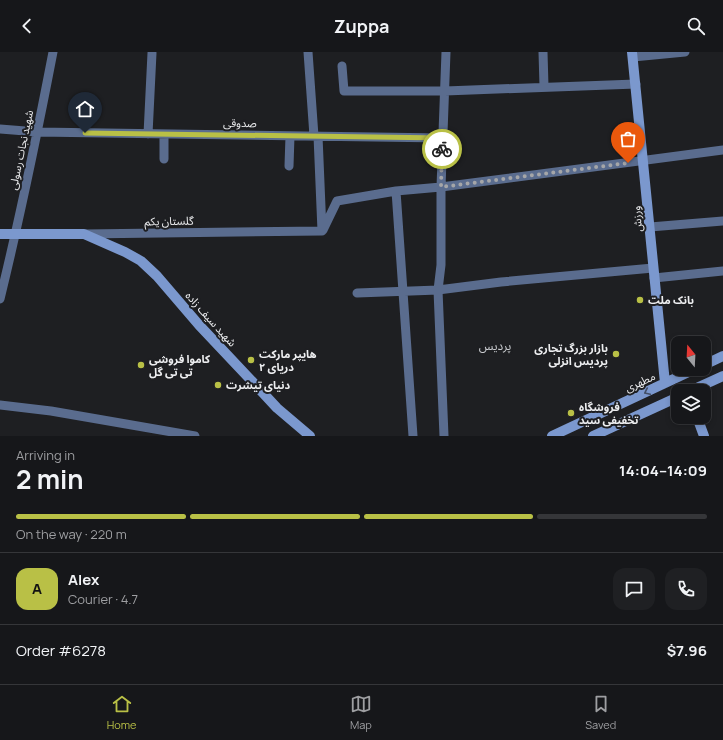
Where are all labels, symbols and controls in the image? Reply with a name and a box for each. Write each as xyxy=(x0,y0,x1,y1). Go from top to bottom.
text: Zuppa xyxy=(334,14,389,38)
icon: back xyxy=(16,15,38,37)
icon: search xyxy=(685,15,707,37)
pin xyxy=(68,92,102,133)
icon: home xyxy=(74,98,96,120)
street label: شهید نجات رسولی xyxy=(5,108,36,191)
street label: صدوقی xyxy=(223,115,257,130)
pin xyxy=(611,122,645,163)
icon: bag xyxy=(617,128,639,150)
courier xyxy=(422,129,462,169)
icon: bike xyxy=(431,138,453,160)
street label: ورزش xyxy=(628,205,645,233)
street label: گلستان یکم xyxy=(144,213,194,230)
street label: شهید سیف زاده xyxy=(183,288,240,350)
place label: بانک ملت xyxy=(648,292,694,307)
marker: بانک ملت xyxy=(635,295,645,305)
north arrow xyxy=(671,336,711,376)
map controls xyxy=(671,336,711,424)
district label: پردیس xyxy=(479,337,511,354)
place label: بازار بزرگ تجاری پردیس انزلی xyxy=(534,340,608,369)
place label: هایپر مارکت دریای ۲ xyxy=(259,346,317,374)
marker: بازار بزرگ تجاری پردیس انزلی xyxy=(611,349,621,359)
place label: کاموا فروشی تی تی گل xyxy=(149,351,211,379)
marker: هایپر مارکت دریای ۲ xyxy=(246,355,256,365)
marker: کاموا فروشی تی تی گل xyxy=(136,360,146,370)
street label: مطهری xyxy=(622,368,658,395)
place label: دنیای تیشرت xyxy=(226,377,291,392)
marker: دنیای تیشرت xyxy=(213,380,223,390)
button: layers xyxy=(671,384,711,424)
one-way arrow xyxy=(644,387,651,395)
place label: فروشگاه تخفیفی سید xyxy=(579,399,639,427)
marker: فروشگاه تخفیفی سید xyxy=(566,408,576,418)
text: Arriving in xyxy=(16,446,75,464)
text: 14:04–14:09 xyxy=(619,460,707,481)
text: 2 min xyxy=(16,461,84,497)
text: On the way · 220 m xyxy=(16,525,127,543)
button: chat xyxy=(613,568,655,610)
button: phone xyxy=(665,568,707,610)
text: Alex xyxy=(68,569,99,590)
text: A xyxy=(32,578,42,599)
text: Courier · 4.7 xyxy=(68,590,138,608)
text: Order #6278 xyxy=(16,640,106,661)
text: $7.96 xyxy=(667,640,707,661)
tab: Home xyxy=(107,693,136,732)
tab: Map xyxy=(350,693,372,732)
tab: Saved xyxy=(585,693,616,732)

